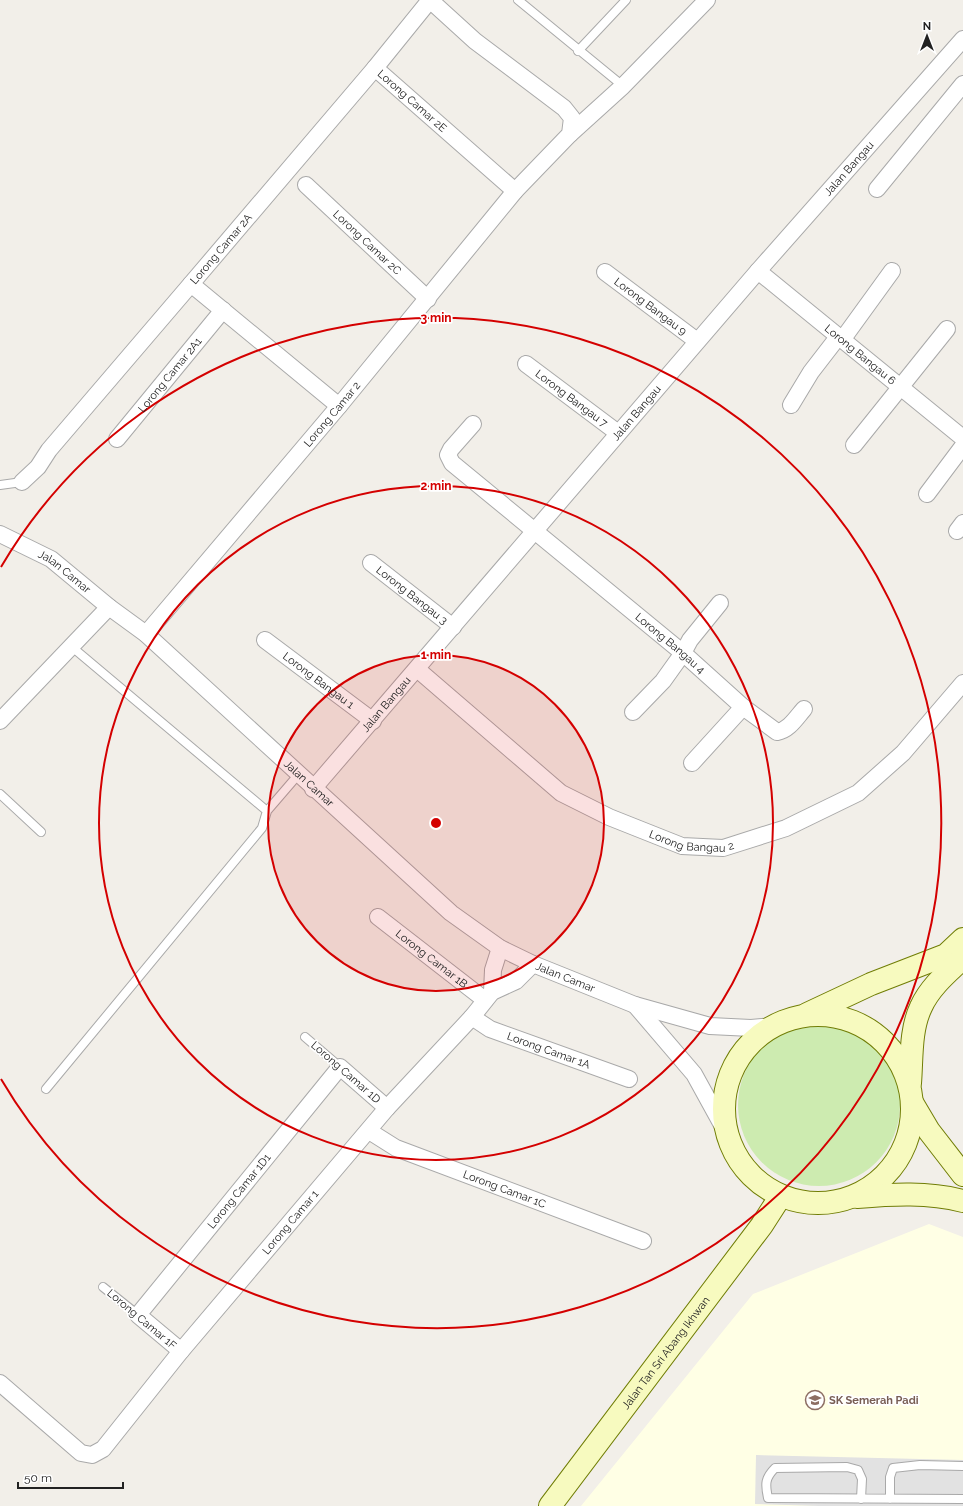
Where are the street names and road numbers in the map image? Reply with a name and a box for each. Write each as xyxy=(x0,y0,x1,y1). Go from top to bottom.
street label: Lorong Camar 2E xyxy=(375,67,449,135)
street label: Jalan Bangau xyxy=(822,139,877,199)
street label: Lorong Camar 2C xyxy=(330,208,404,278)
street label: Lorong Camar 2A xyxy=(188,211,255,287)
street label: Lorong Bangau 9 xyxy=(611,275,689,338)
street label: Lorong Bangau 6 xyxy=(822,322,898,388)
street label: Lorong Camar 2A1 xyxy=(136,335,205,415)
street label: Lorong Bangau 7 xyxy=(533,367,610,430)
street label: Lorong Camar 2 xyxy=(301,379,363,450)
street label: Jalan Bangau xyxy=(609,383,664,443)
street label: Jalan Camar xyxy=(36,548,93,596)
street label: Lorong Bangau 3 xyxy=(373,564,450,627)
street label: Lorong Bangau 4 xyxy=(633,611,707,677)
street label: Lorong Bangau 1 xyxy=(280,650,357,712)
street label: Jalan Bangau xyxy=(359,674,414,735)
street label: Jalan Camar xyxy=(281,758,337,810)
street label: Lorong Bangau 2 xyxy=(647,828,736,855)
street label: Lorong Camar 1B xyxy=(393,927,470,991)
street label: Jalan Camar xyxy=(534,960,597,995)
street label: Lorong Camar 1A xyxy=(505,1030,592,1072)
street label: Lorong Camar 1D xyxy=(308,1039,383,1106)
street label: Lorong Camar 1D1 xyxy=(205,1151,274,1231)
street label: Lorong Camar 1C xyxy=(461,1168,548,1211)
street label: Lorong Camar 1 xyxy=(260,1188,322,1257)
street label: Lorong Camar 1F xyxy=(104,1287,179,1352)
street label: Jalan Tan Sri Abang Ikhwan xyxy=(619,1294,713,1412)

